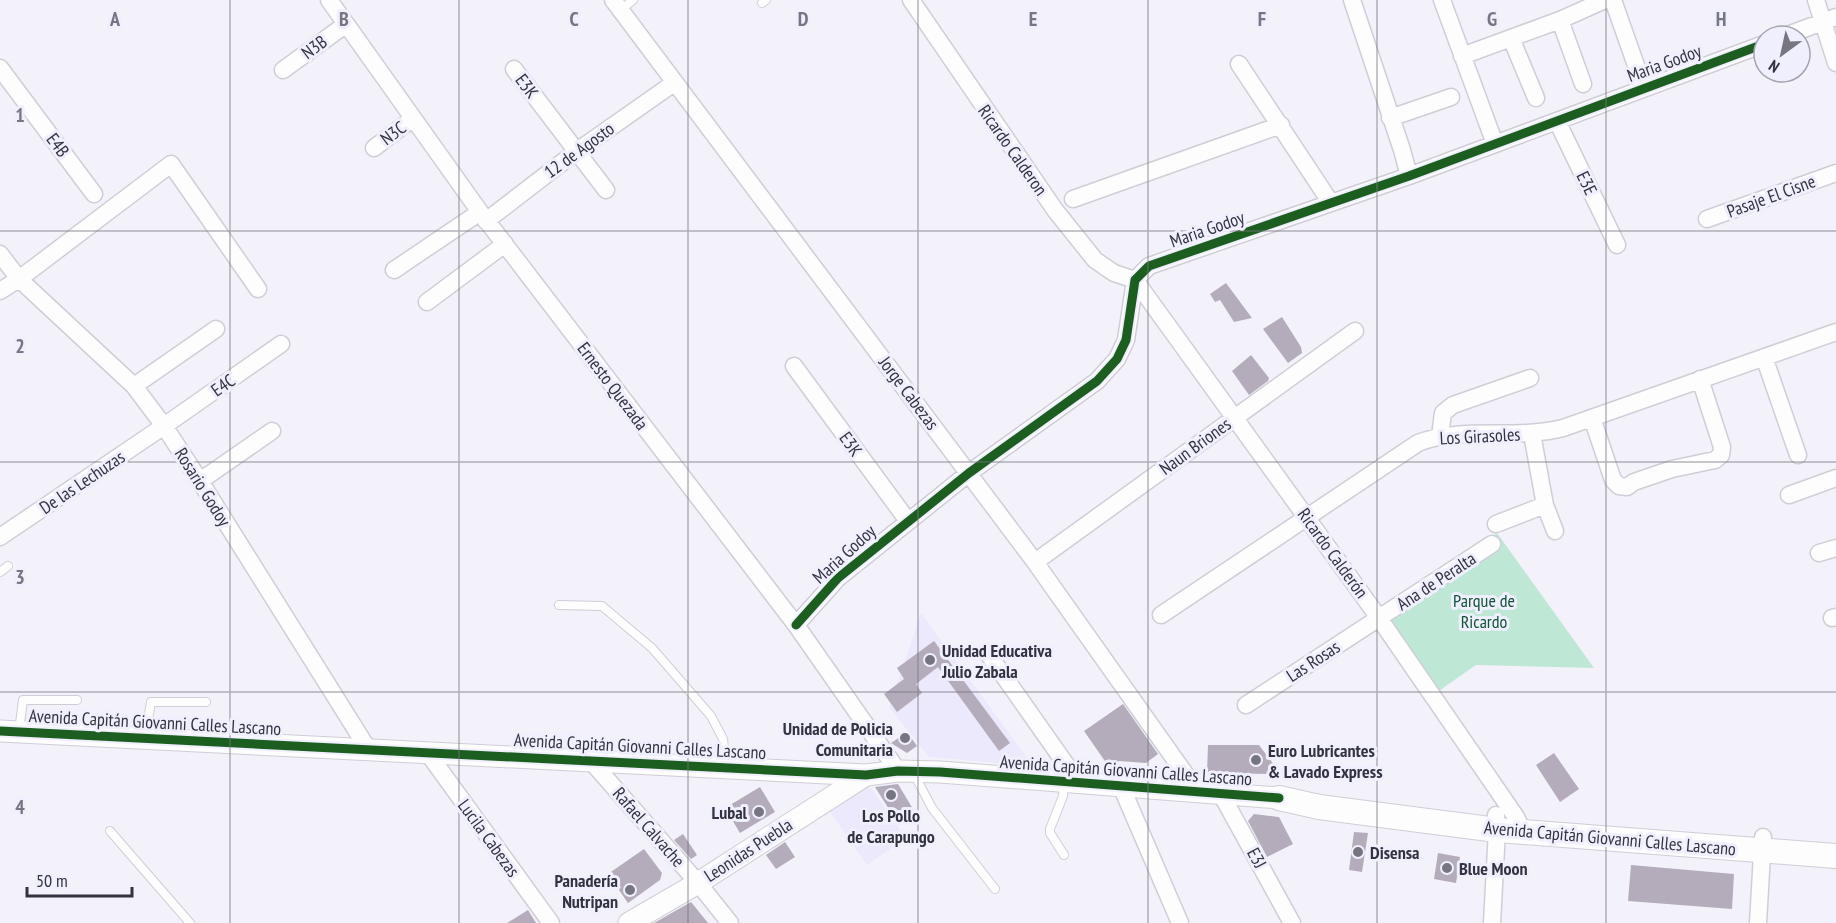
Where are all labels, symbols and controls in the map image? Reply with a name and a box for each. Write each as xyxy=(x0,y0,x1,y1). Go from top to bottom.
text: A xyxy=(109,6,121,32)
text: B xyxy=(339,6,349,32)
text: C xyxy=(569,6,579,32)
text: D xyxy=(798,6,809,32)
text: E xyxy=(1029,6,1037,32)
text: F xyxy=(1258,6,1266,32)
text: G xyxy=(1487,6,1497,32)
text: H xyxy=(1716,6,1726,32)
north arrow xyxy=(1752,24,1812,84)
street label: N3B xyxy=(297,30,331,64)
street label: Maria Godoy xyxy=(1624,39,1704,87)
text: N xyxy=(1765,56,1783,77)
street label: E3K xyxy=(510,69,544,103)
street label: Ricardo Calderon xyxy=(973,100,1053,200)
text: 1 xyxy=(15,102,25,128)
street label: N3C xyxy=(376,116,410,150)
street label: 12 de Agosto xyxy=(539,117,619,183)
street label: E4B xyxy=(41,128,75,162)
street label: E3E xyxy=(1572,167,1602,199)
street label: Pasaje El Cisne xyxy=(1724,169,1818,223)
street label: Maria Godoy xyxy=(1167,205,1248,252)
text: 2 xyxy=(15,333,25,359)
street label: Ernesto Quezada xyxy=(572,337,654,435)
street label: Jorge Cabezas xyxy=(873,351,944,434)
street label: E4C xyxy=(207,369,239,401)
street label: Naun Briones xyxy=(1155,412,1235,480)
street label: Los Girasoles xyxy=(1439,422,1521,450)
street label: E3K xyxy=(834,427,868,461)
street label: Rosario Godoy xyxy=(170,443,236,531)
street label: De las Lechuzas xyxy=(35,445,129,519)
street label: Ricardo Calderón xyxy=(1293,503,1373,603)
street label: Maria Godoy xyxy=(808,519,881,588)
street label: Ana de Peralta xyxy=(1392,547,1480,615)
text: 3 xyxy=(15,564,25,590)
park label: Parque de Ricardo xyxy=(1453,589,1515,633)
street label: Las Rosas xyxy=(1282,635,1344,687)
place label: Unidad Educativa Julio Zabala xyxy=(941,639,1052,683)
marker: Unidad Educativa Julio Zabala xyxy=(923,653,937,667)
street label: Avenida Capitán Giovanni Calles Lascano xyxy=(28,704,282,740)
place label: Unidad de Policia Comunitaria xyxy=(783,717,893,761)
street label: Avenida Capitán Giovanni Calles Lascano xyxy=(513,728,767,764)
marker: Unidad de Policia Comunitaria xyxy=(898,731,912,745)
place label: Euro Lubricantes & Lavado Express xyxy=(1268,739,1382,783)
street label: Avenida Capitán Giovanni Calles Lascano xyxy=(999,750,1253,790)
marker: Euro Lubricantes & Lavado Express xyxy=(1249,753,1263,767)
street label: Rafael Calvache xyxy=(608,782,690,872)
marker: Los Pollo de Carapungo xyxy=(884,788,898,802)
text: 4 xyxy=(15,794,25,820)
street label: Lucila Cabezas xyxy=(453,795,525,881)
place label: Lubal xyxy=(712,801,748,824)
place label: Los Pollo de Carapungo xyxy=(847,804,935,848)
marker: Lubal xyxy=(752,805,766,819)
street label: Leonidas Puebla xyxy=(700,813,796,887)
street label: Avenida Capitán Giovanni Calles Lascano xyxy=(1483,816,1737,860)
place label: Disensa xyxy=(1370,841,1420,864)
street label: E3J xyxy=(1242,844,1272,872)
marker: Disensa xyxy=(1351,845,1365,859)
place label: Blue Moon xyxy=(1459,857,1528,880)
scale bar xyxy=(27,860,132,898)
marker: Blue Moon xyxy=(1440,861,1454,875)
text: 50 m xyxy=(36,869,68,892)
place label: Panadería Nutripan xyxy=(554,869,618,913)
marker: Panadería Nutripan xyxy=(623,883,637,897)

